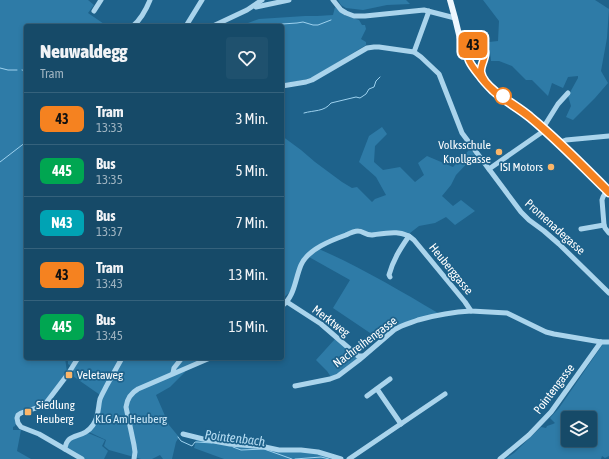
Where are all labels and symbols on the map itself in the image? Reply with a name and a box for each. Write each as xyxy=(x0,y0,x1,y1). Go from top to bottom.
line badge: 43 xyxy=(455,32,491,58)
unlabelled marker xyxy=(494,87,512,105)
place label: Volksschule Knollgasse xyxy=(438,138,491,166)
marker: Volksschule Knollgasse xyxy=(494,147,504,157)
place label: ISI Motors xyxy=(500,160,543,174)
marker: ISI Motors xyxy=(546,162,556,172)
street label: Promenadegasse xyxy=(522,196,588,258)
street label: Heuberggasse xyxy=(426,241,476,297)
street label: Merktweg xyxy=(309,302,353,340)
street label: Nachreihengasse xyxy=(330,313,400,371)
street label: Pointengasse xyxy=(531,361,577,417)
place label: Veletaweg xyxy=(77,368,124,382)
marker: Veletaweg xyxy=(64,370,74,380)
place label: Siedlung Heuberg xyxy=(36,398,76,426)
marker: Siedlung Heuberg xyxy=(23,407,33,417)
park label: KLG Am Heuberg xyxy=(95,412,168,426)
water label: Pointenbach xyxy=(204,427,267,449)

